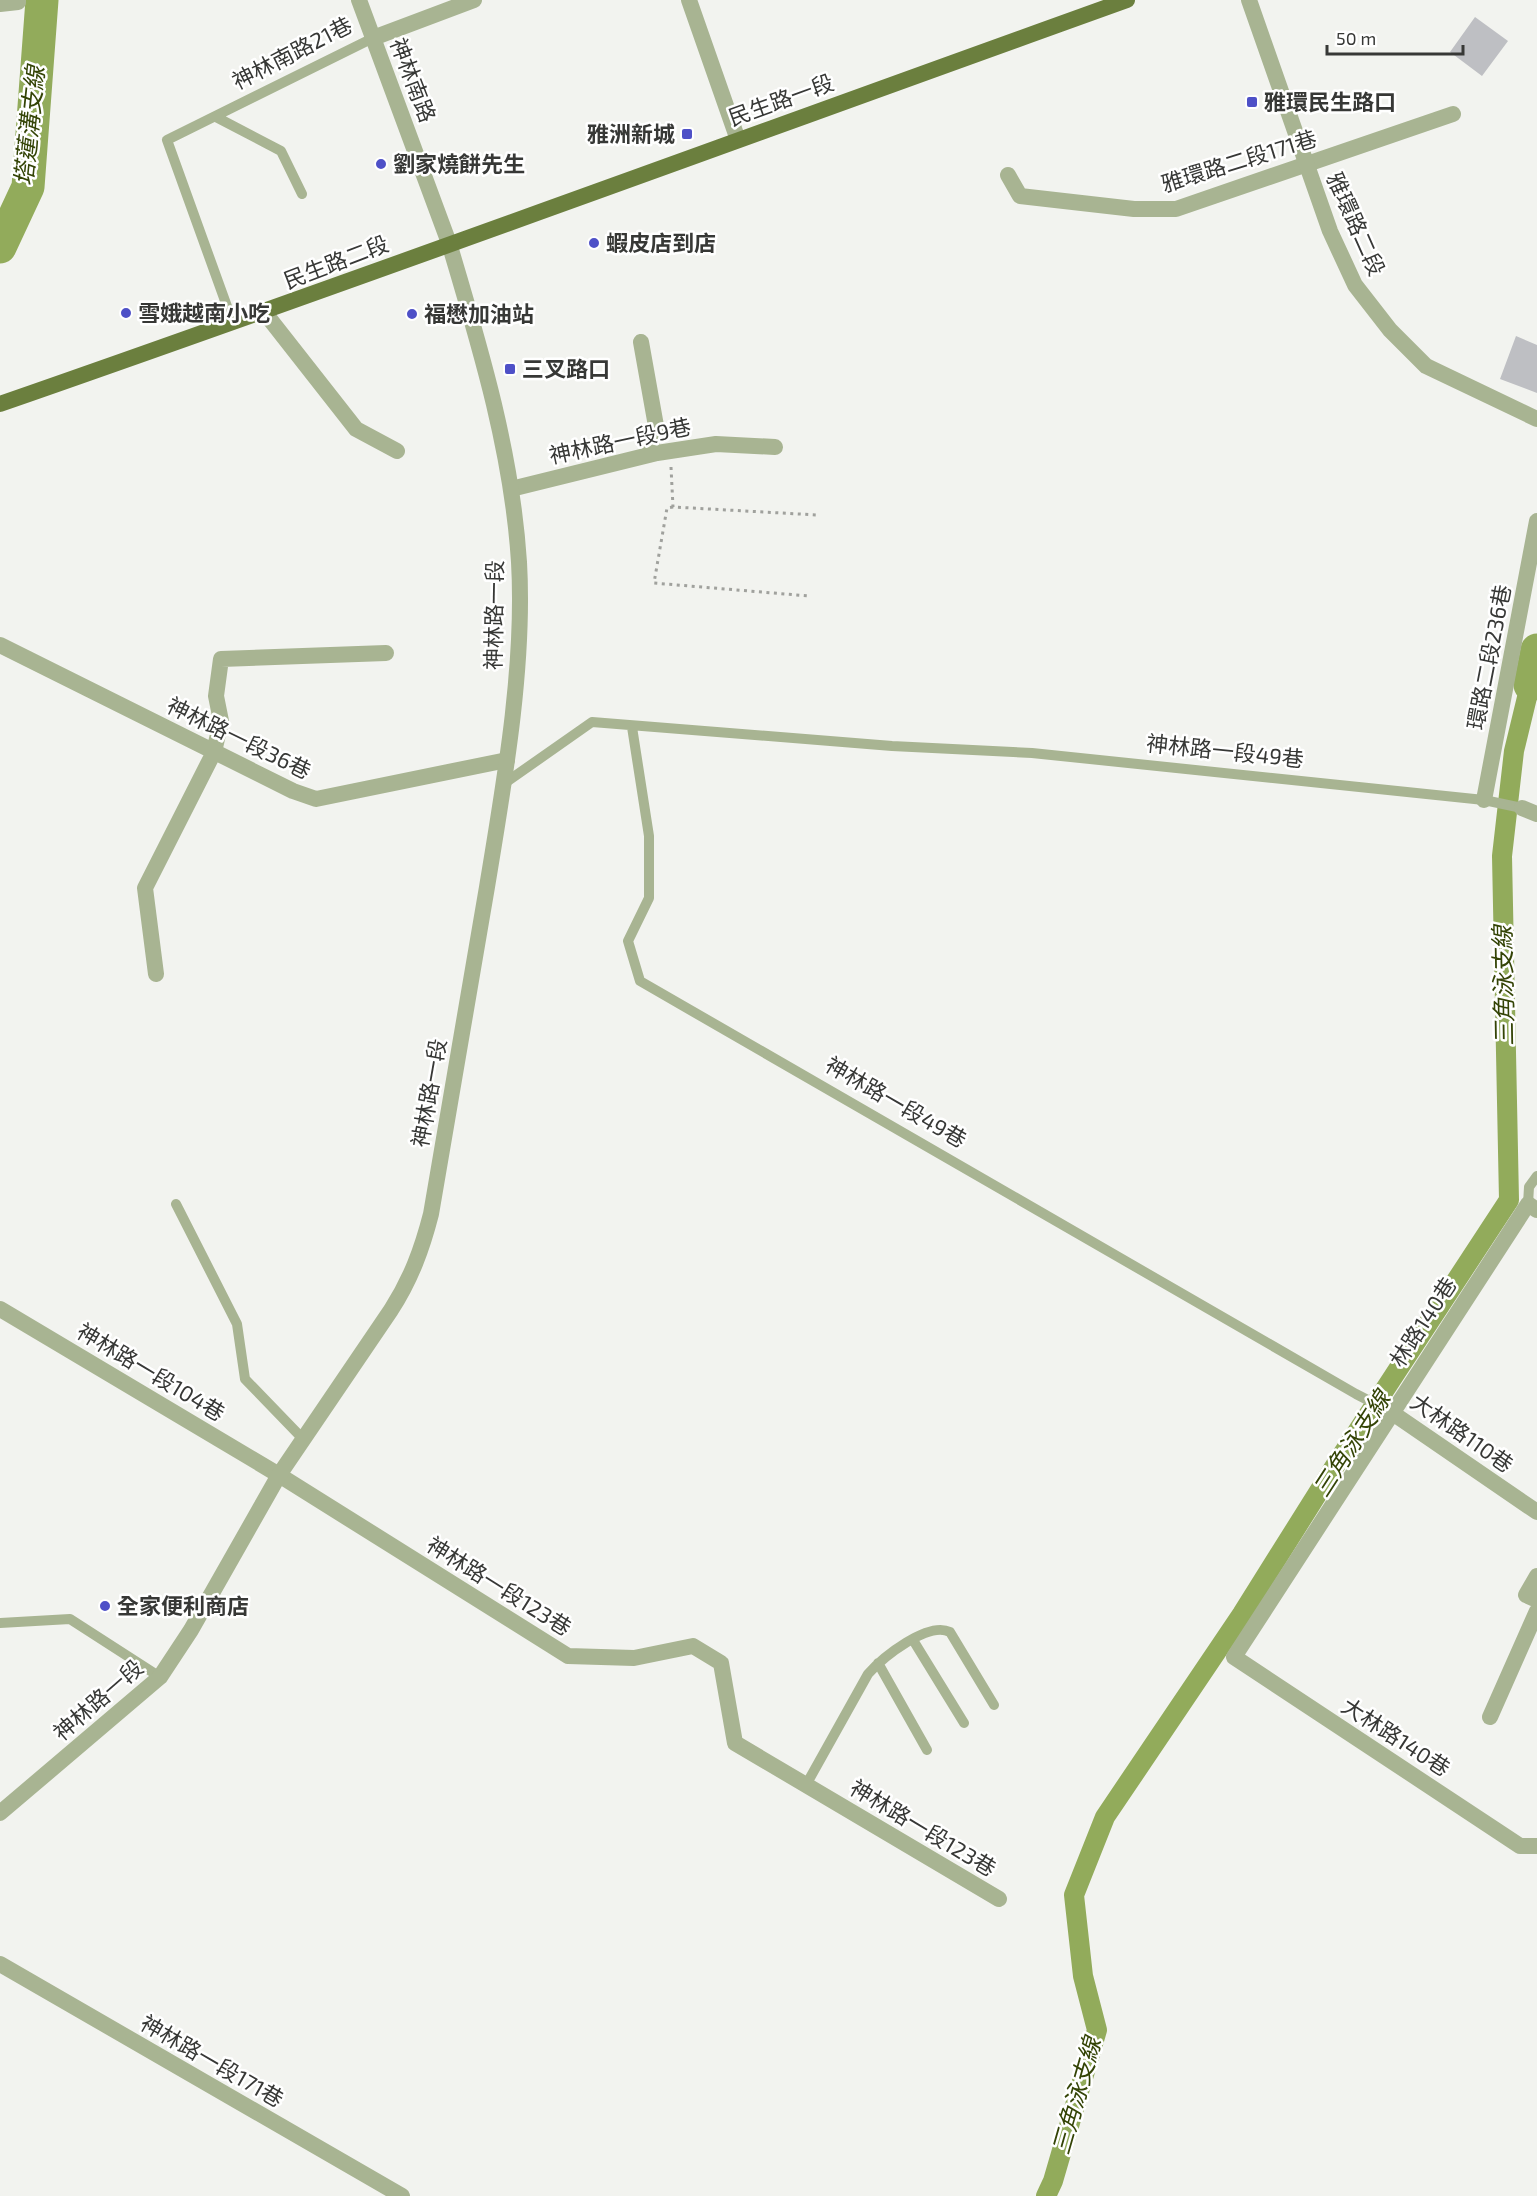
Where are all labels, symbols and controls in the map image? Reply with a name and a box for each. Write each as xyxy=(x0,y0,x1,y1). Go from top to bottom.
street label: 神林南路21巷 xyxy=(227,11,356,93)
scale bar xyxy=(1327,18,1464,56)
text: 50 m xyxy=(1336,27,1376,49)
street label: 神林南路 xyxy=(386,34,442,125)
water label: 塔蓮溝支線 xyxy=(8,62,50,187)
street label: 民生路一段 xyxy=(725,68,837,130)
place label: 雅環民生路口 xyxy=(1264,88,1396,114)
marker: 雅環民生路口 xyxy=(1245,95,1259,109)
place label: 雅洲新城 xyxy=(587,120,675,146)
street label: 雅環路二段171巷 xyxy=(1158,124,1319,196)
marker: 雅洲新城 xyxy=(680,127,694,141)
place label: 劉家燒餅先生 xyxy=(393,150,525,176)
marker: 劉家燒餅先生 xyxy=(374,157,388,171)
street label: 雅環路二段 xyxy=(1323,168,1391,279)
street label: 民生路二段 xyxy=(280,229,392,293)
place label: 蝦皮店到店 xyxy=(606,229,716,255)
marker: 蝦皮店到店 xyxy=(587,236,601,250)
place label: 雪娥越南小吃 xyxy=(138,299,270,325)
place label: 福懋加油站 xyxy=(424,300,534,326)
marker: 雪娥越南小吃 xyxy=(119,306,133,320)
marker: 福懋加油站 xyxy=(405,307,419,321)
place label: 三叉路口 xyxy=(522,355,610,381)
marker: 三叉路口 xyxy=(503,362,517,376)
street label: 神林路一段9巷 xyxy=(546,412,693,468)
street label: 神林路一段 xyxy=(479,560,507,670)
street label: 環路二段236巷 xyxy=(1461,582,1515,732)
street label: 神林路一段36巷 xyxy=(163,691,316,783)
street label: 神林路一段49巷 xyxy=(1145,729,1305,771)
water label: 三角泳支線 xyxy=(1487,923,1518,1046)
street label: 神林路一段 xyxy=(406,1036,450,1149)
street label: 神林路一段49巷 xyxy=(822,1050,971,1152)
street label: 林路140巷 xyxy=(1384,1272,1461,1371)
street label: 神林路一段104巷 xyxy=(73,1317,230,1425)
water label: 三角泳支線 xyxy=(1306,1382,1397,1501)
street label: 大林路110巷 xyxy=(1406,1387,1519,1477)
street label: 神林路一段123巷 xyxy=(423,1530,577,1640)
place label: 全家便利商店 xyxy=(117,1592,249,1618)
marker: 全家便利商店 xyxy=(98,1599,112,1613)
street label: 神林路一段 xyxy=(47,1653,147,1745)
street label: 大林路140巷 xyxy=(1338,1692,1455,1781)
street label: 神林路一段123巷 xyxy=(846,1773,1001,1881)
street label: 神林路一段171巷 xyxy=(136,2009,289,2112)
water label: 三角泳支線 xyxy=(1045,2031,1107,2157)

